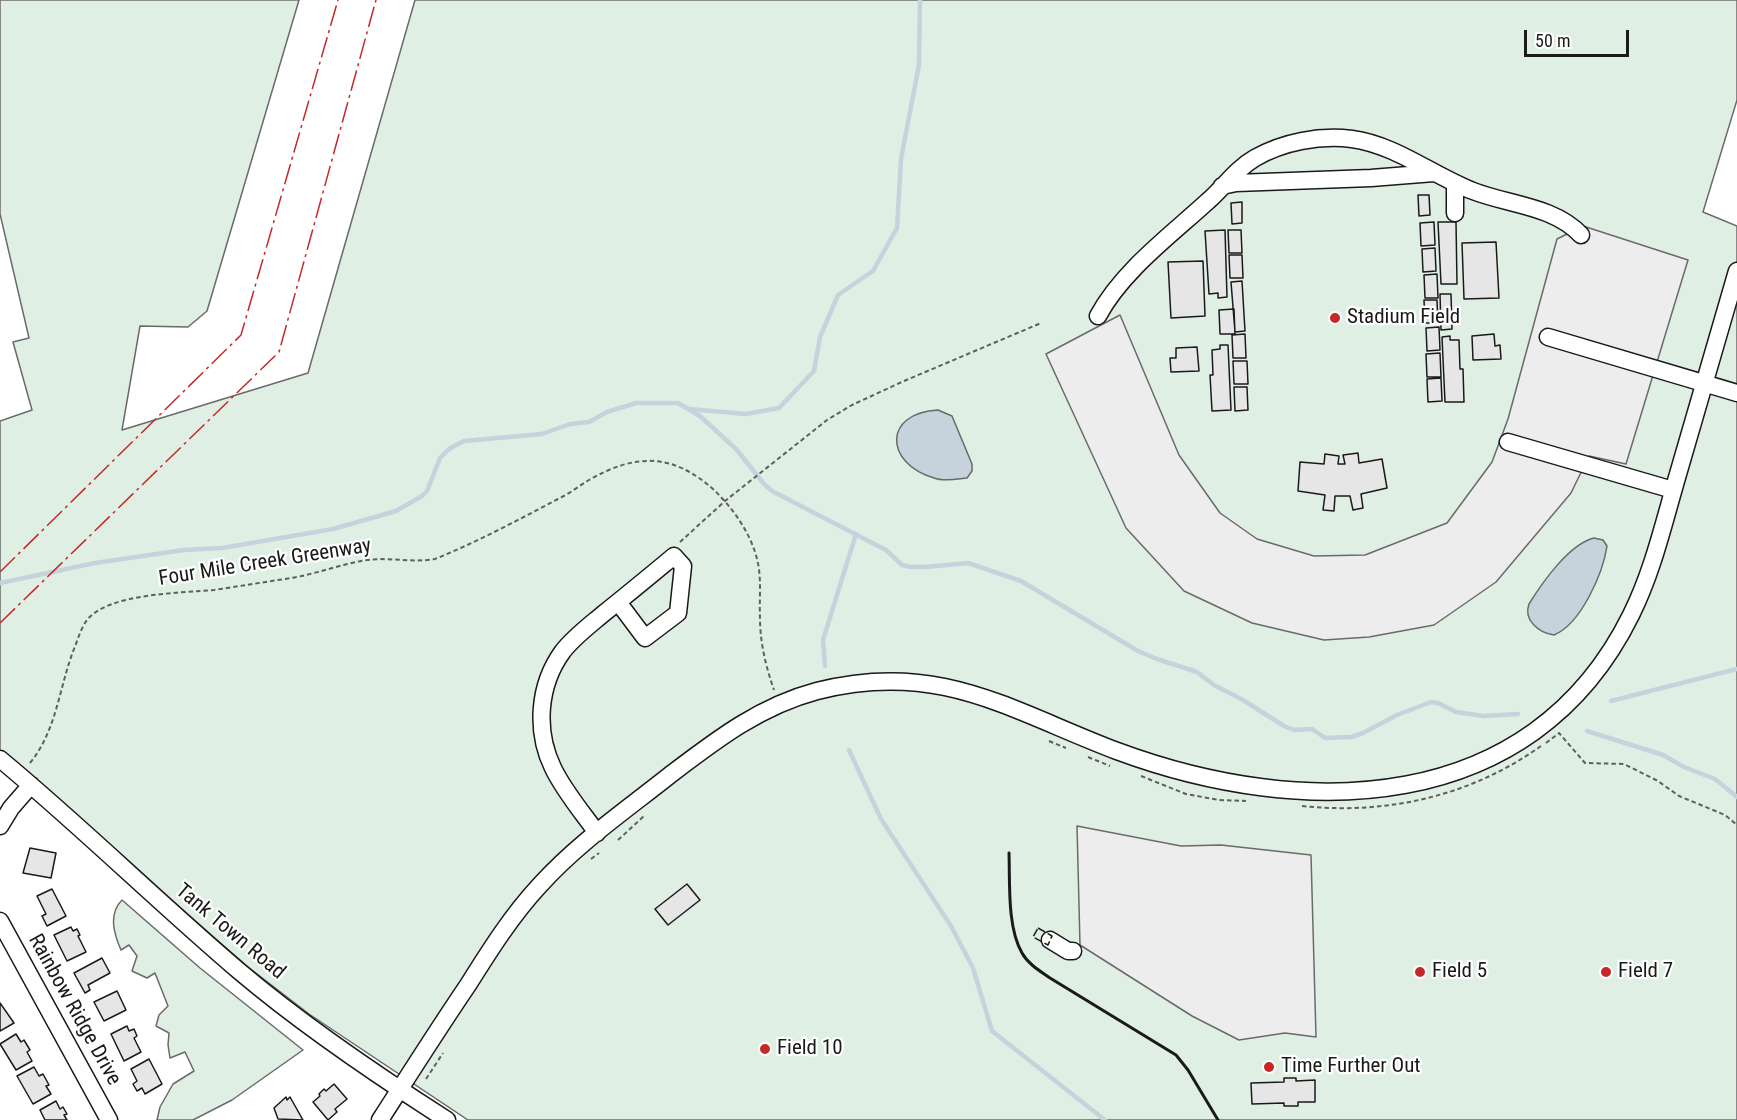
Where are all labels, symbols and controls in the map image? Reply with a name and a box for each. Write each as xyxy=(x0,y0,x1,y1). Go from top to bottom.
scale bar xyxy=(1527,18,1632,56)
text: 50 m xyxy=(1535,30,1570,51)
place label: Stadium Field xyxy=(1347,305,1460,331)
marker: Stadium Field xyxy=(1328,311,1342,325)
street label: Four Mile Creek Greenway xyxy=(157,534,373,592)
street label: Tank Town Road xyxy=(170,879,290,985)
street label: Rainbow Ridge Drive xyxy=(22,930,126,1090)
place label: Field 5 xyxy=(1432,959,1487,985)
place label: Field 7 xyxy=(1618,959,1673,985)
marker: Field 5 xyxy=(1413,965,1427,979)
marker: Field 7 xyxy=(1599,965,1613,979)
place label: Field 10 xyxy=(777,1036,843,1062)
marker: Field 10 xyxy=(758,1042,772,1056)
place label: Time Further Out xyxy=(1281,1054,1421,1080)
marker: Time Further Out xyxy=(1262,1060,1276,1074)

